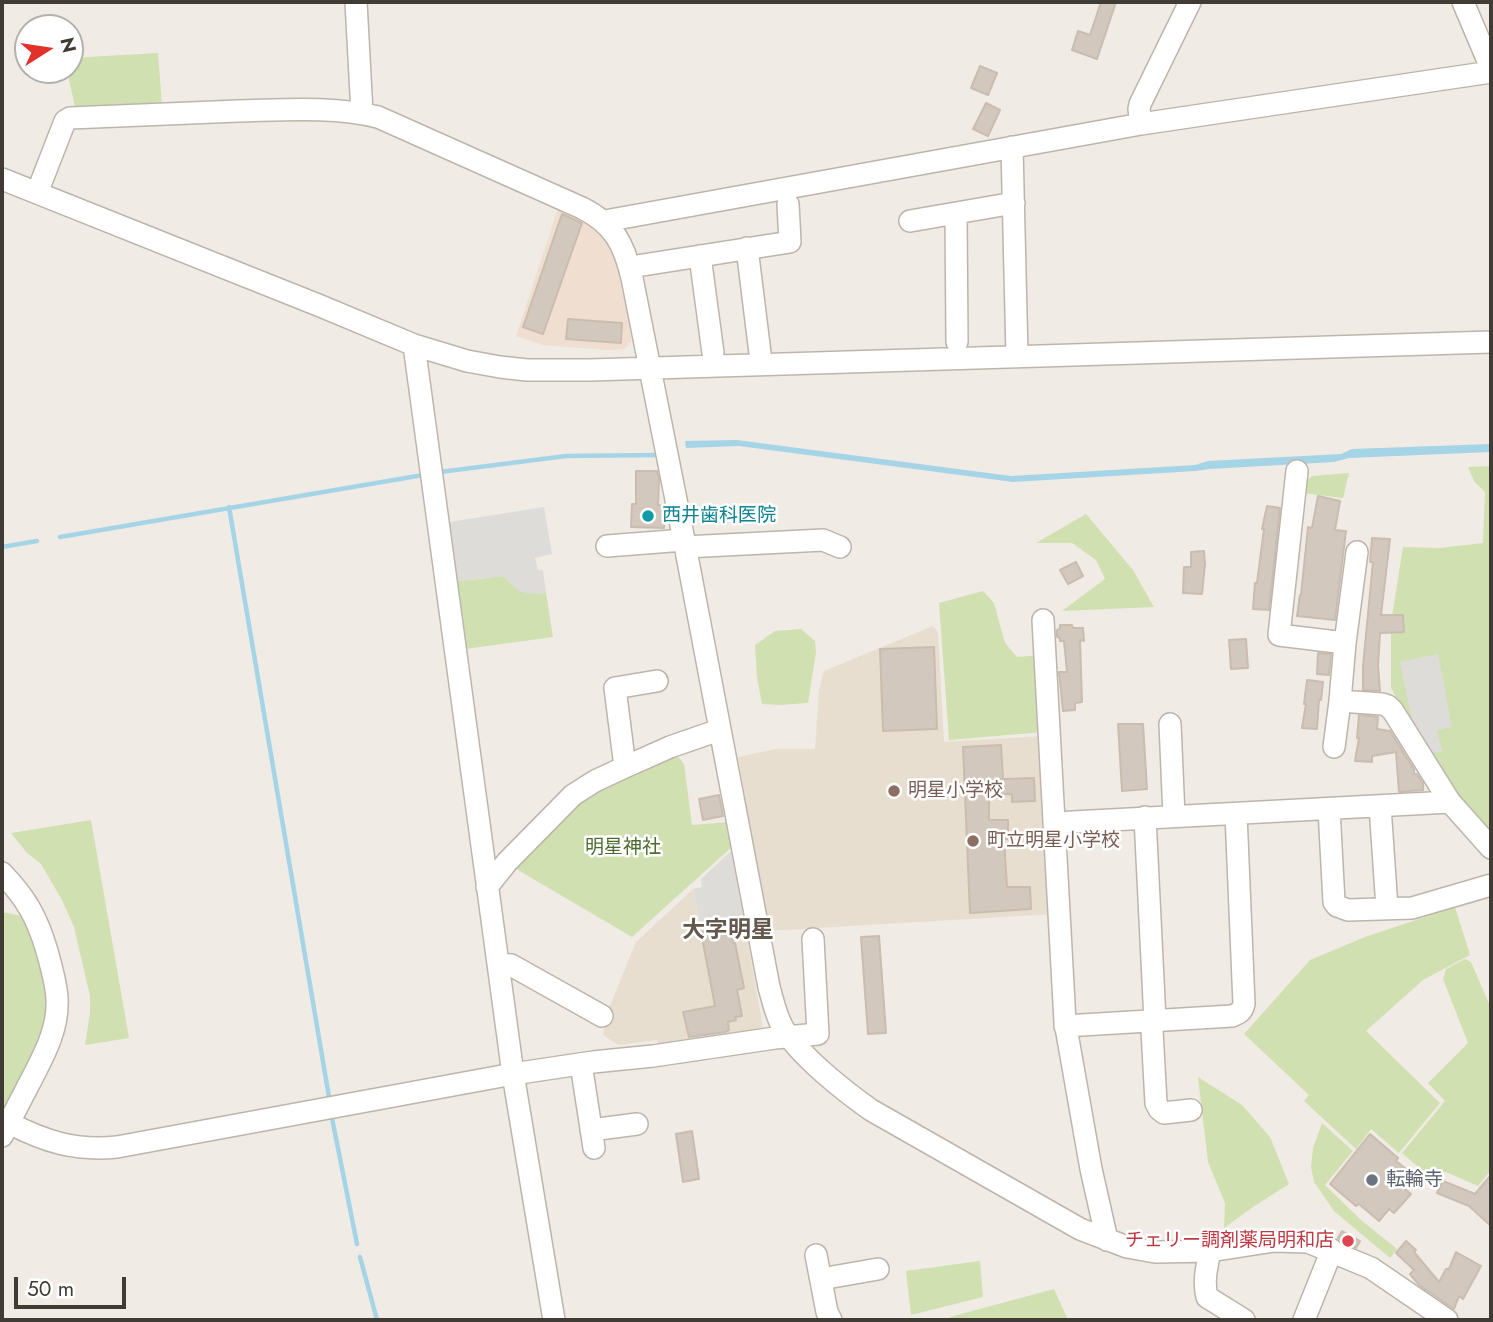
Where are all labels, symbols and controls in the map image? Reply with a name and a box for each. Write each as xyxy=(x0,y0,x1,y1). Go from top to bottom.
north arrow xyxy=(14,14,84,84)
text: N xyxy=(53,35,83,55)
place label: 西井歯科医院 xyxy=(662,505,776,527)
marker: 西井歯科医院 xyxy=(640,508,656,524)
place label: 明星小学校 xyxy=(908,780,1003,802)
marker: 明星小学校 xyxy=(886,783,902,799)
place label: 町立明星小学校 xyxy=(987,830,1120,852)
marker: 町立明星小学校 xyxy=(965,833,981,849)
park label: 明星神社 xyxy=(585,837,661,859)
district label: 大字明星 xyxy=(682,917,774,945)
place label: 転輪寺 xyxy=(1386,1169,1443,1191)
marker: 転輪寺 xyxy=(1364,1172,1380,1188)
place label: チェリー調剤薬局明和店 xyxy=(1125,1230,1334,1252)
marker: チェリー調剤薬局明和店 xyxy=(1340,1233,1356,1249)
scale bar xyxy=(18,1262,130,1306)
text: 50 m xyxy=(27,1274,74,1304)

